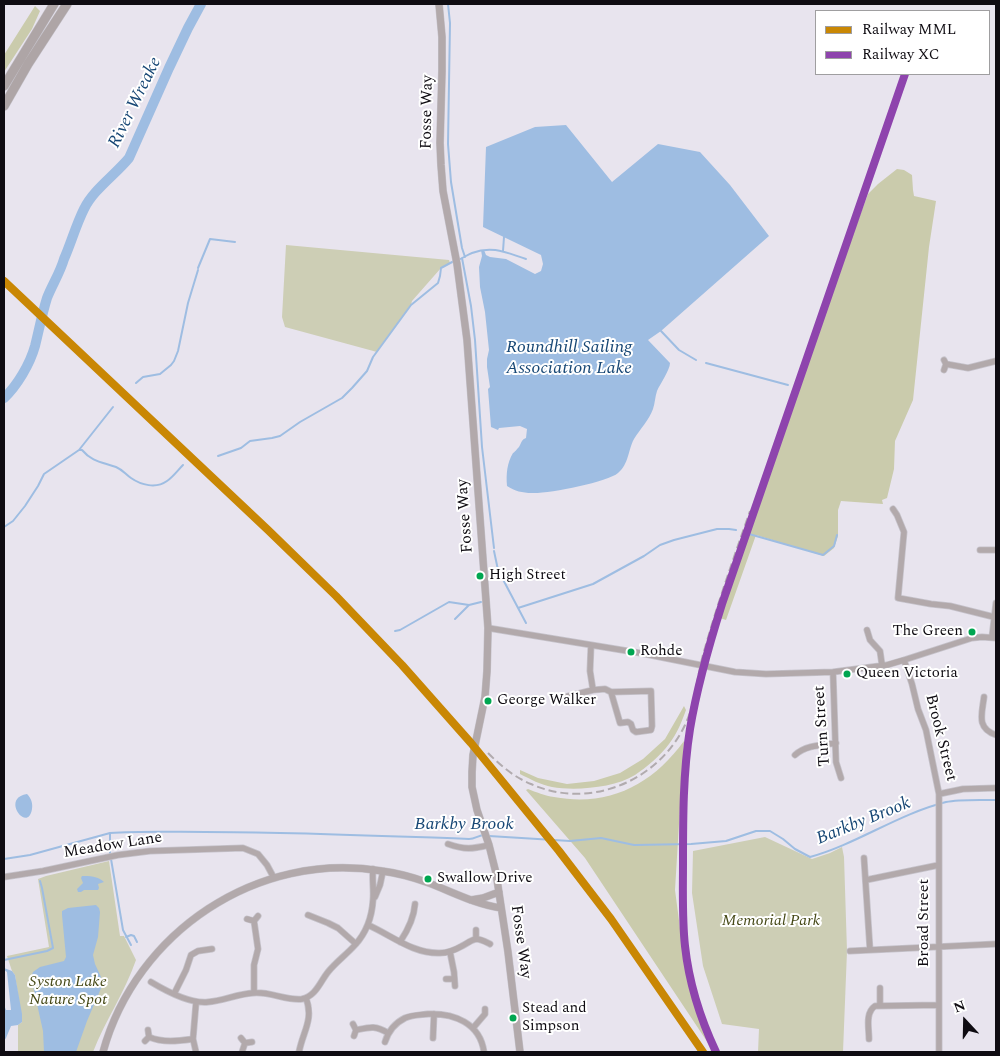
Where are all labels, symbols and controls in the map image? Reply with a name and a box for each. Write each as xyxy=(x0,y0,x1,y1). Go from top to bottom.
legend xyxy=(815,10,990,75)
text: Railway MML xyxy=(862,18,956,41)
text: Railway XC xyxy=(862,43,940,66)
water label: River Wreake xyxy=(105,54,167,152)
street label: Fosse Way xyxy=(418,75,438,149)
water label: Roundhill Sailing Association Lake xyxy=(506,337,632,379)
street label: Fosse Way xyxy=(454,478,478,554)
place label: High Street xyxy=(489,567,566,585)
marker: High Street xyxy=(475,571,485,581)
place label: The Green xyxy=(892,623,963,641)
marker: The Green xyxy=(967,627,977,637)
place label: Rohde xyxy=(640,643,682,661)
marker: Rohde xyxy=(626,647,636,657)
place label: Queen Victoria xyxy=(856,665,958,683)
marker: Queen Victoria xyxy=(842,669,852,679)
street label: Turn Street xyxy=(811,685,835,767)
place label: George Walker xyxy=(497,692,596,710)
street label: Brook Street xyxy=(920,692,960,784)
marker: George Walker xyxy=(483,696,493,706)
water label: Barkby Brook xyxy=(814,793,914,851)
water label: Barkby Brook xyxy=(414,814,514,836)
street label: Meadow Lane xyxy=(62,829,164,863)
place label: Swallow Drive xyxy=(437,870,533,888)
marker: Swallow Drive xyxy=(423,874,433,884)
street label: Broad Street xyxy=(915,879,935,967)
street label: Fosse Way xyxy=(505,904,535,980)
park label: Memorial Park xyxy=(722,912,820,932)
park label: Syston Lake Nature Spot xyxy=(29,973,107,1011)
text: N xyxy=(950,995,969,1018)
north arrow xyxy=(940,996,990,1046)
place label: Stead and Simpson xyxy=(522,1000,587,1035)
marker: Stead and Simpson xyxy=(508,1013,518,1023)

